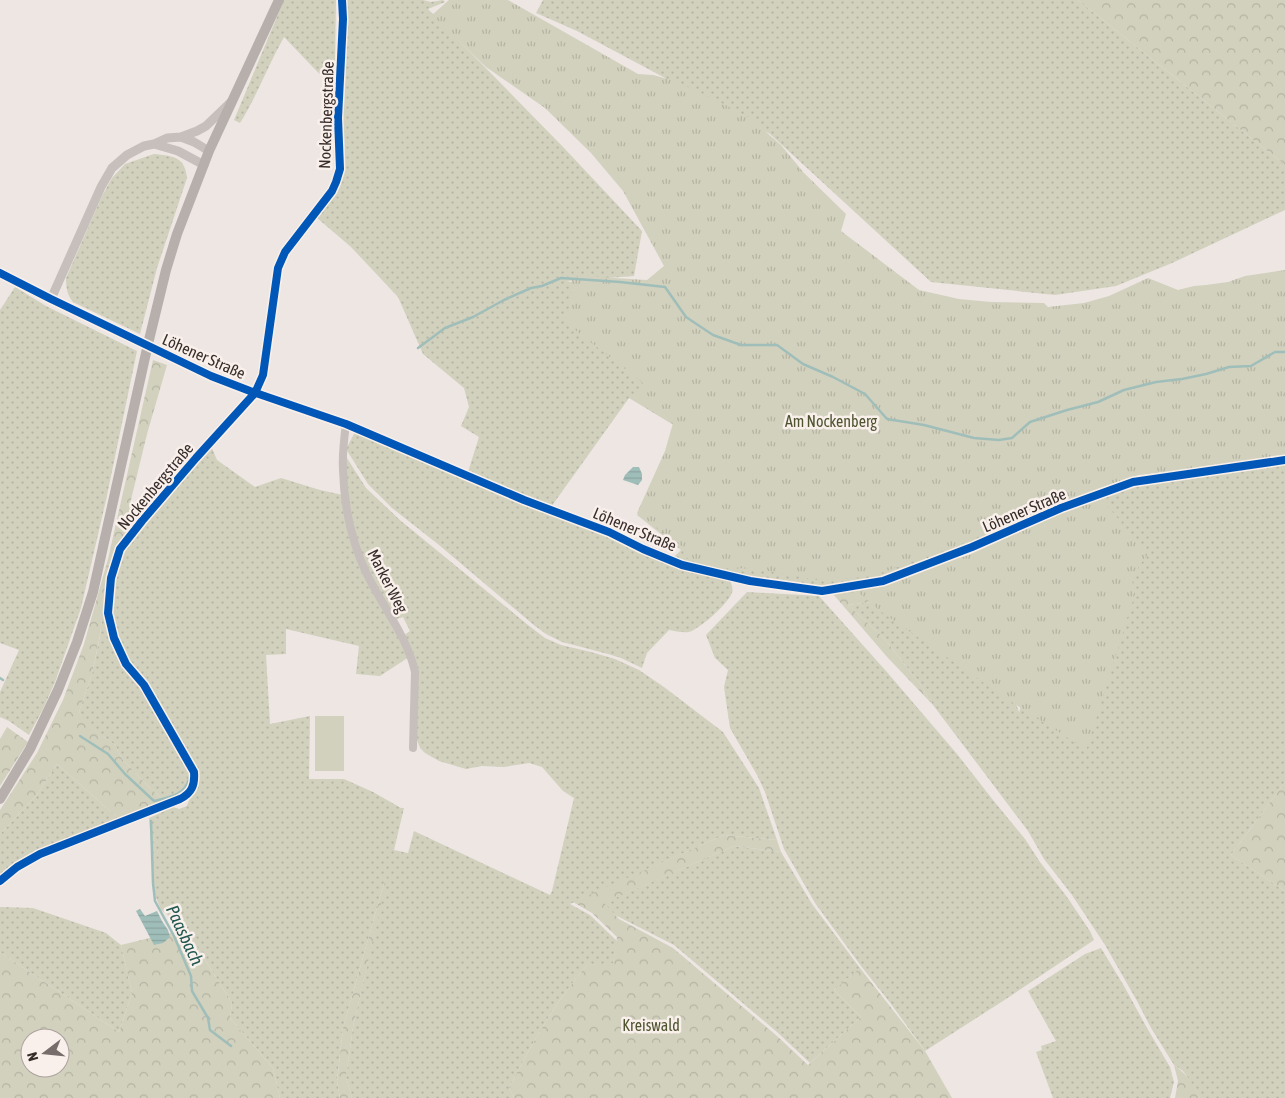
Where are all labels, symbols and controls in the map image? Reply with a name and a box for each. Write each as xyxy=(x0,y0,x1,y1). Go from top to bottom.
street label: Nockenbergstraße xyxy=(315,61,338,169)
street label: Löhener Straße xyxy=(160,330,248,382)
park label: Am Nockenberg xyxy=(785,412,877,431)
street label: Nockenbergstraße xyxy=(114,439,197,534)
street label: Löhener Straße xyxy=(980,484,1068,536)
street label: Löhener Straße xyxy=(591,503,679,555)
street label: Marker Weg xyxy=(363,546,412,616)
water label: Paasbach xyxy=(162,902,208,969)
park label: Kreiswald xyxy=(622,1016,680,1034)
north arrow xyxy=(20,1028,70,1078)
text: N xyxy=(24,1050,41,1063)

